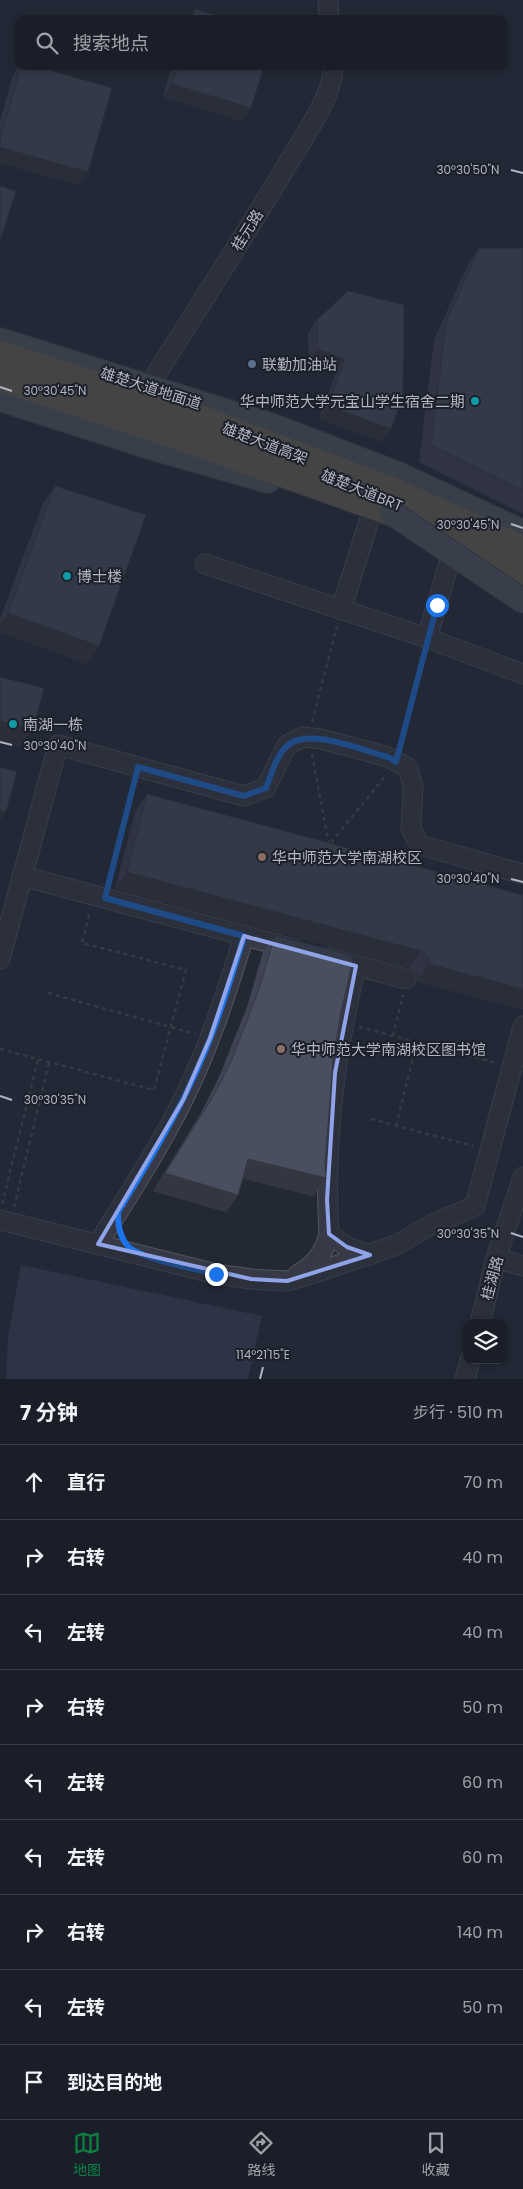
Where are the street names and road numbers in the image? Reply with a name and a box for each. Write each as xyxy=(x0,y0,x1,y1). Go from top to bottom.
street label: 桂元路 xyxy=(226,205,268,255)
street label: 雄楚大道地面道 xyxy=(98,362,204,414)
street label: 雄楚大道高架 xyxy=(219,417,311,469)
street label: 雄楚大道BRT xyxy=(318,464,406,516)
street label: 桂湖路 xyxy=(476,1254,508,1302)

